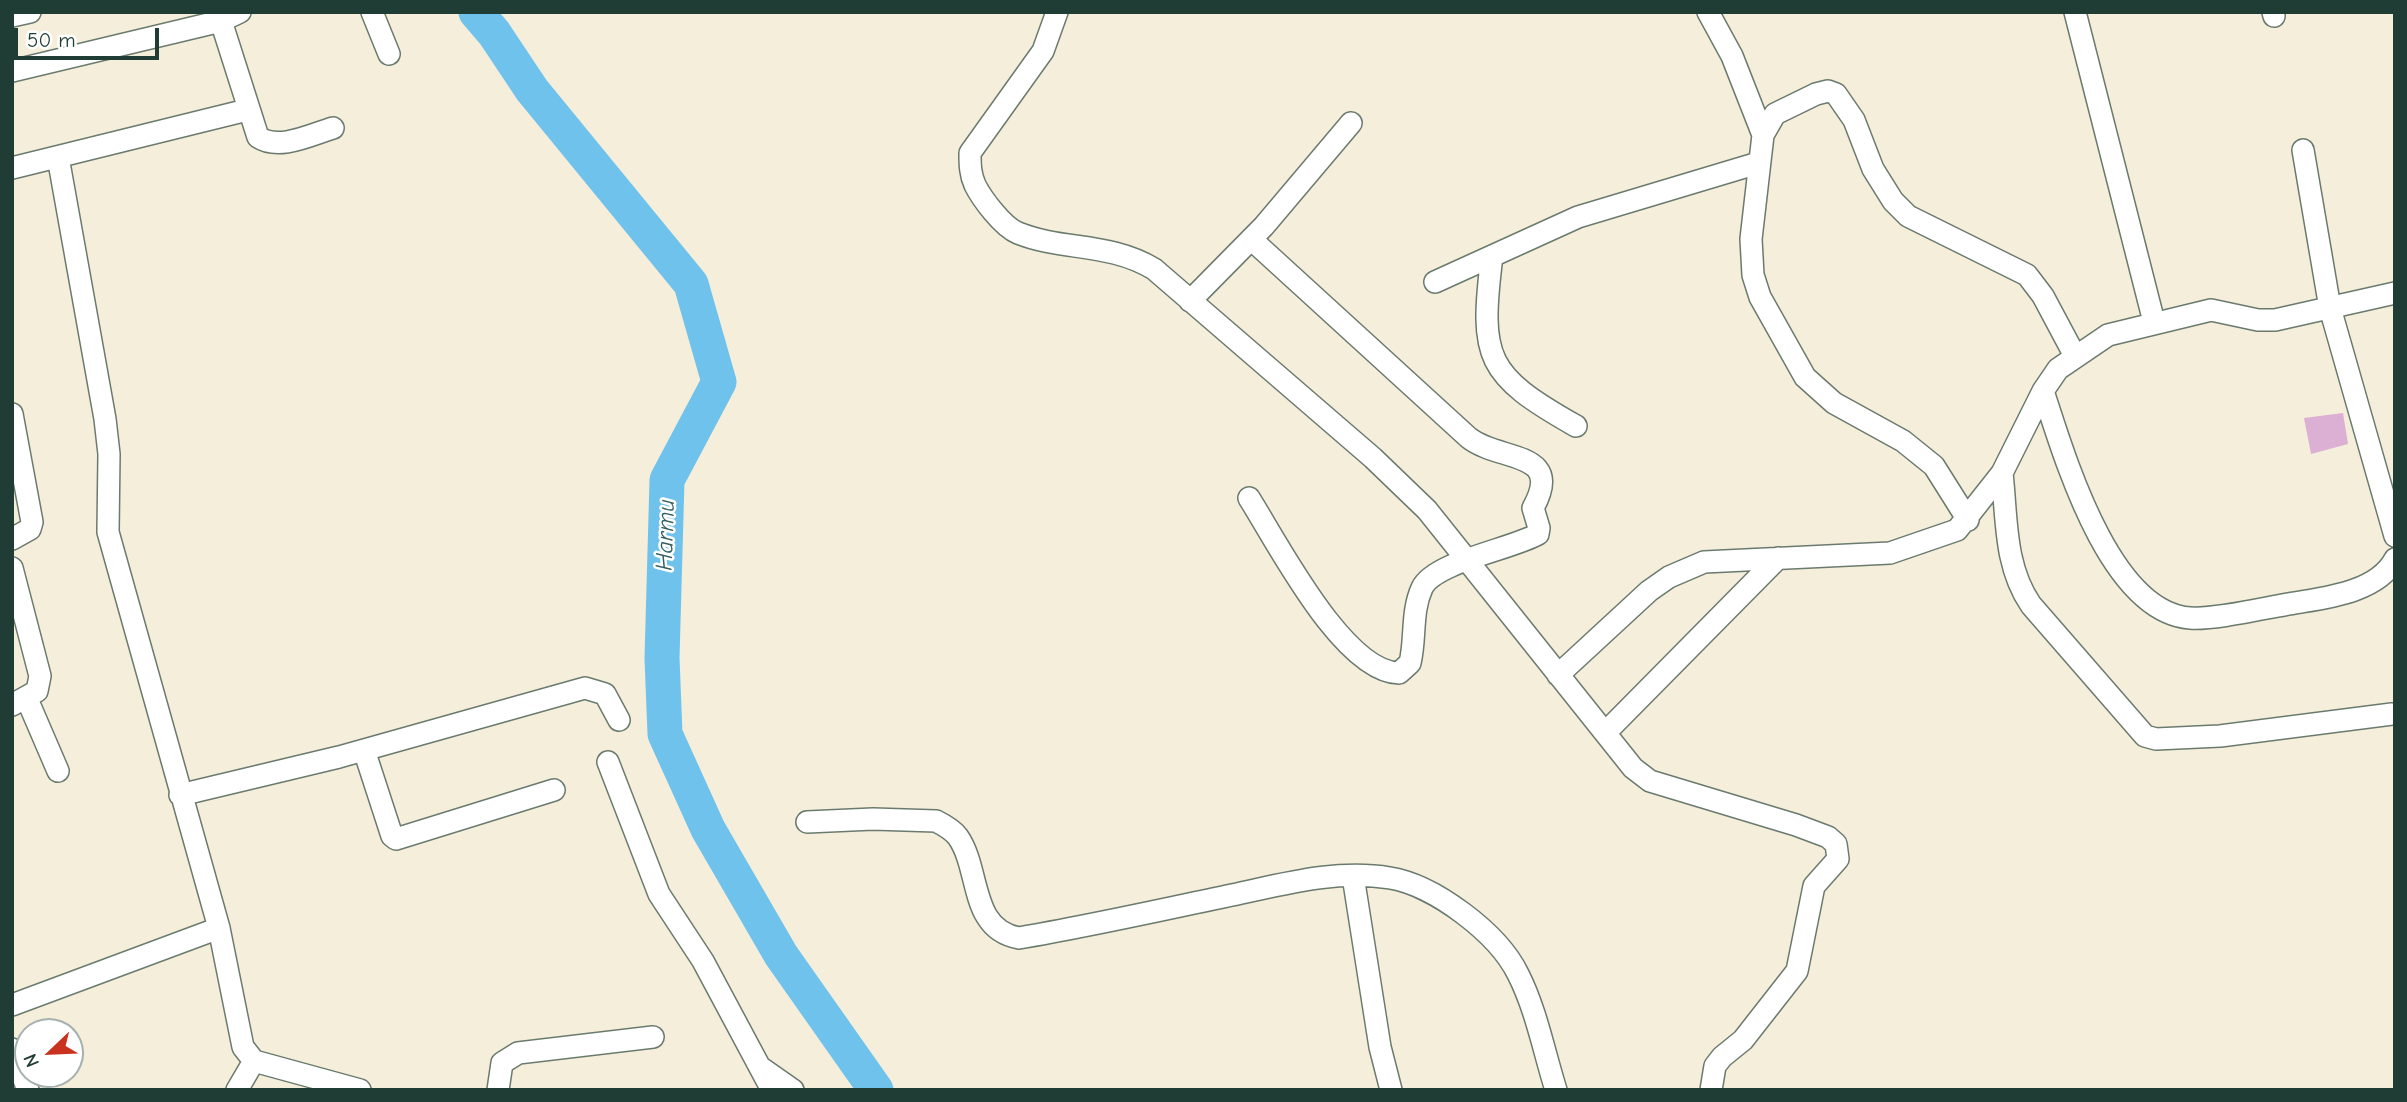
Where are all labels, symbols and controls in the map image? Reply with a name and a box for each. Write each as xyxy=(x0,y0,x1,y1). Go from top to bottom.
scale bar xyxy=(18,14,163,58)
text: 50 m xyxy=(27,28,76,52)
water label: Harmu xyxy=(650,499,682,571)
north arrow xyxy=(14,1018,84,1088)
text: N xyxy=(19,1050,44,1070)

